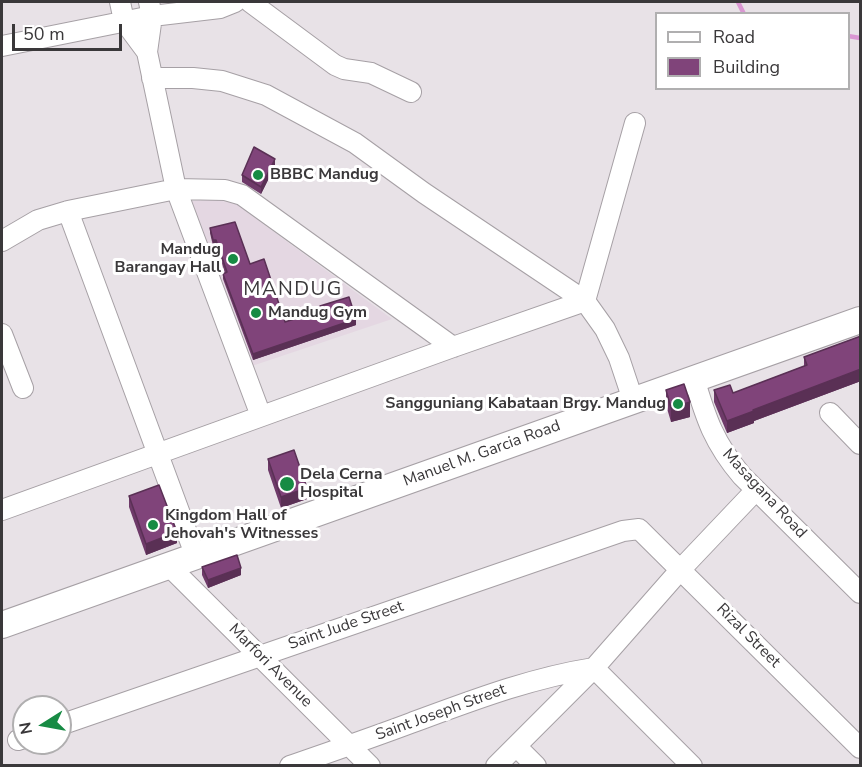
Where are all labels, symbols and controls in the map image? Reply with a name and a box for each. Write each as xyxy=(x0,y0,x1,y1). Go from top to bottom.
scale bar xyxy=(15,12,124,50)
legend xyxy=(655,12,850,90)
text: 50 m xyxy=(23,22,65,46)
text: Road xyxy=(713,25,755,49)
text: Building xyxy=(713,55,780,79)
place label: BBBC Mandug xyxy=(270,165,379,185)
marker: BBBC Mandug xyxy=(251,168,265,182)
place label: Mandug Barangay Hall xyxy=(115,240,221,278)
marker: Mandug Barangay Hall xyxy=(226,252,240,266)
district label: MANDUG xyxy=(243,278,343,302)
place label: Mandug Gym xyxy=(268,303,367,323)
marker: Mandug Gym xyxy=(249,306,263,320)
place label: Sangguniang Kabataan Brgy. Mandug xyxy=(385,394,666,414)
marker: Sangguniang Kabataan Brgy. Mandug xyxy=(671,397,685,411)
street label: Manuel M. Garcia Road xyxy=(401,417,563,491)
street label: Masagana Road xyxy=(718,445,810,543)
place label: Dela Cerna Hospital xyxy=(300,465,382,503)
marker: Dela Cerna Hospital xyxy=(278,475,296,493)
place label: Kingdom Hall of Jehovah's Witnesses xyxy=(165,506,318,544)
marker: Kingdom Hall of Jehovah's Witnesses xyxy=(146,518,160,532)
street label: Saint Jude Street xyxy=(286,597,406,655)
street label: Rizal Street xyxy=(712,600,784,672)
street label: Marfori Avenue xyxy=(224,620,316,712)
street label: Saint Joseph Street xyxy=(373,680,509,746)
north arrow xyxy=(12,695,72,755)
text: N xyxy=(14,720,38,736)

